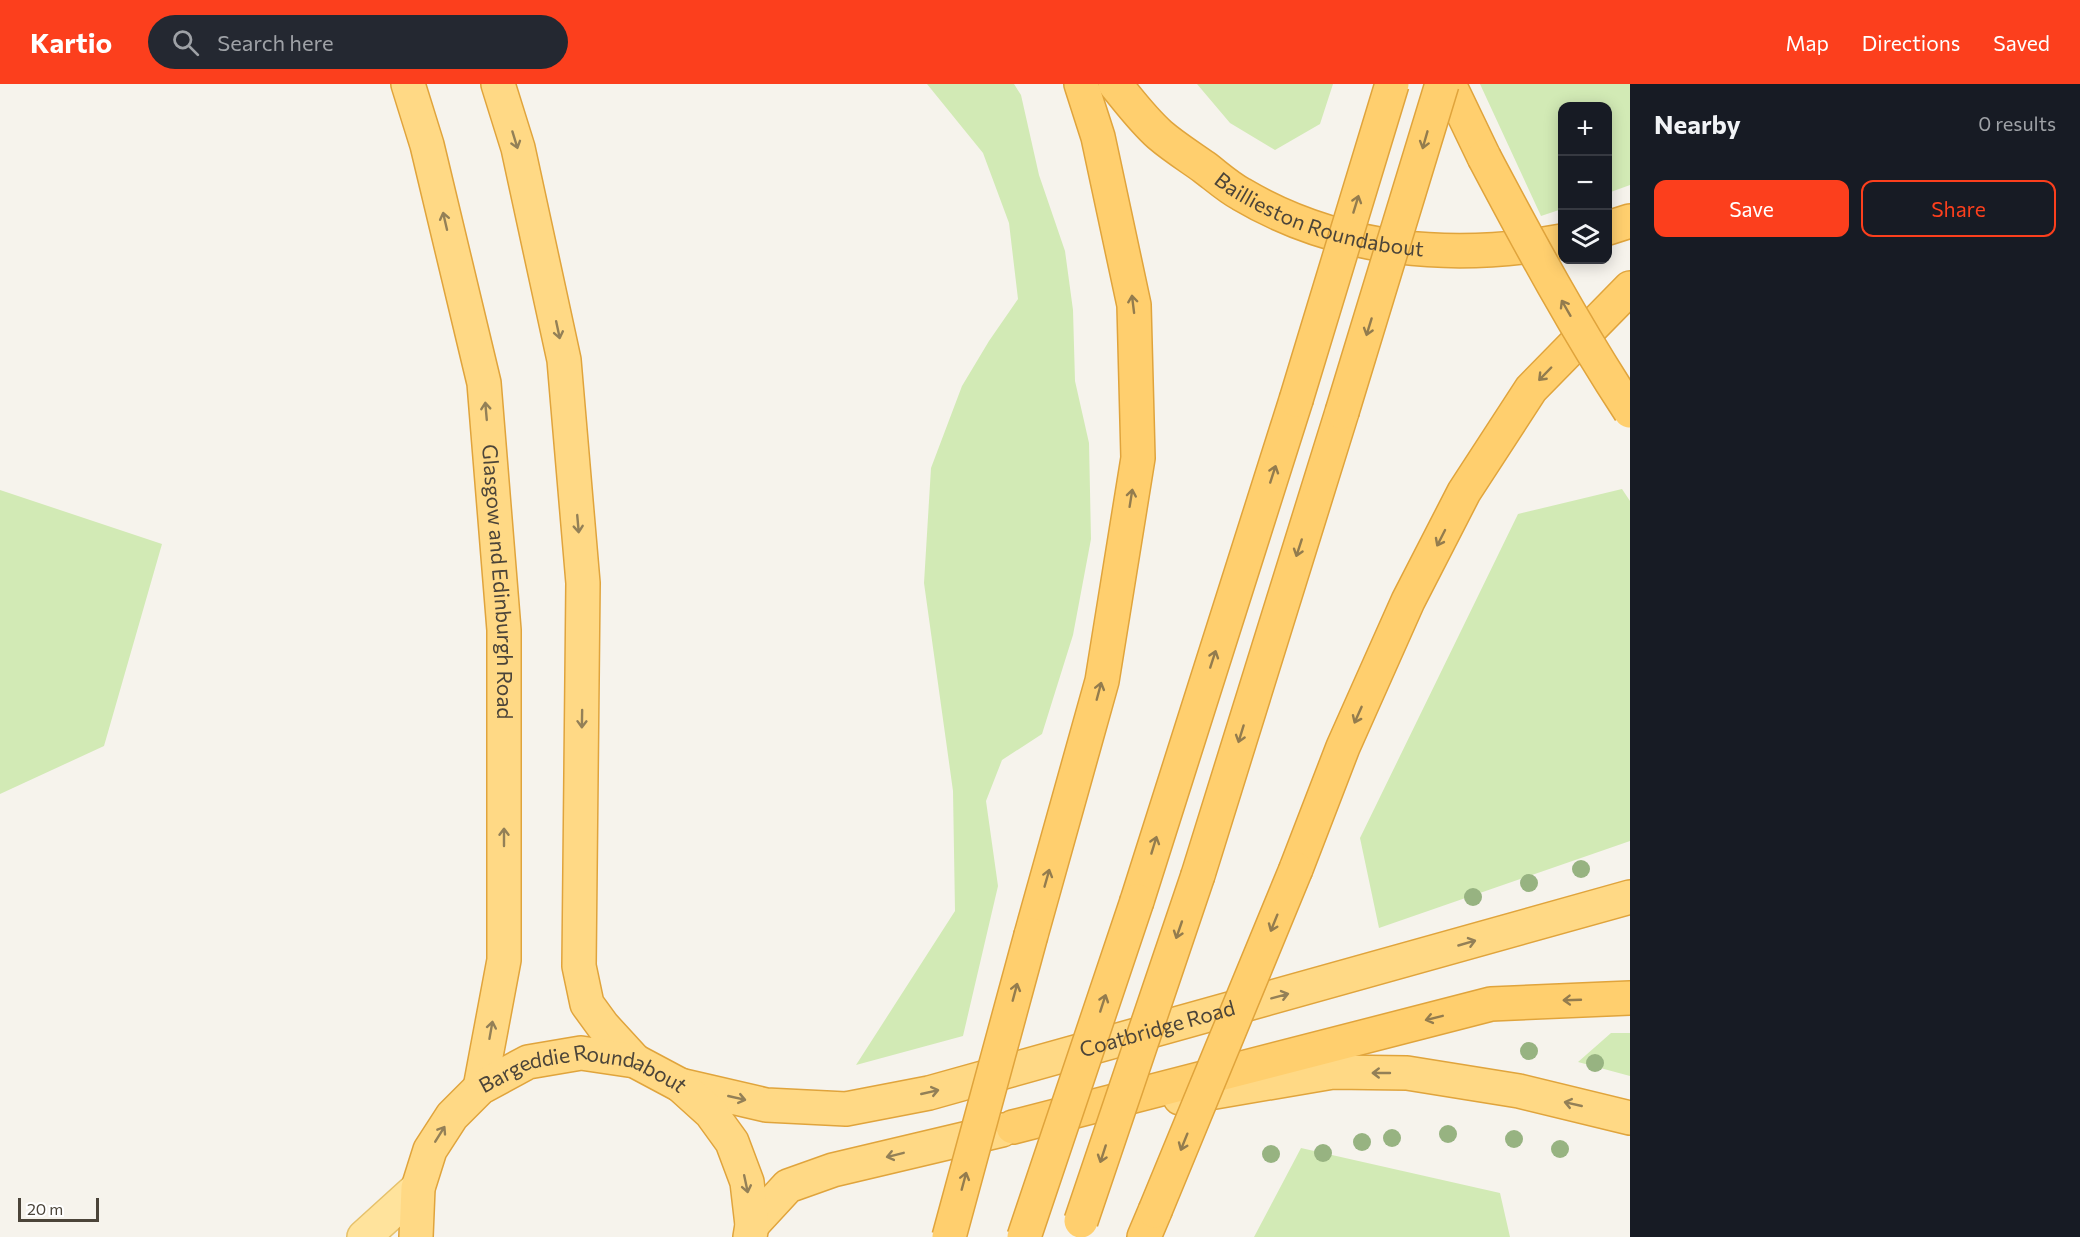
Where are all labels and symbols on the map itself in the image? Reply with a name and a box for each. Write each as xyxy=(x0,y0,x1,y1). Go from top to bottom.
one-way arrow xyxy=(510,130,521,149)
one-way arrow xyxy=(1419,130,1431,149)
street label: Baillieston Roundabout xyxy=(1210,166,1425,260)
one-way arrow xyxy=(1351,195,1362,214)
one-way arrow xyxy=(439,212,451,231)
one-way arrow xyxy=(1127,295,1138,314)
one-way arrow xyxy=(1559,300,1571,317)
one-way arrow xyxy=(1362,317,1373,336)
one-way arrow xyxy=(553,320,564,339)
one-way arrow xyxy=(1538,367,1552,382)
one-way arrow xyxy=(480,402,491,422)
street label: Glasgow and Edinburgh Road xyxy=(478,443,518,720)
one-way arrow xyxy=(1268,465,1279,484)
one-way arrow xyxy=(1126,489,1137,509)
one-way arrow xyxy=(573,513,584,533)
one-way arrow xyxy=(1434,529,1446,547)
one-way arrow xyxy=(1293,538,1304,557)
one-way arrow xyxy=(1208,650,1219,669)
one-way arrow xyxy=(1094,681,1105,700)
one-way arrow xyxy=(1352,705,1363,723)
one-way arrow xyxy=(576,708,587,728)
one-way arrow xyxy=(1235,724,1246,743)
one-way arrow xyxy=(498,827,510,847)
one-way arrow xyxy=(1149,836,1160,855)
one-way arrow xyxy=(1042,869,1053,888)
one-way arrow xyxy=(1268,913,1279,932)
one-way arrow xyxy=(1172,920,1183,939)
one-way arrow xyxy=(1457,937,1476,948)
one-way arrow xyxy=(1010,983,1022,1002)
one-way arrow xyxy=(1270,990,1289,1001)
street label: Coatbridge Road xyxy=(1076,994,1237,1061)
one-way arrow xyxy=(1098,994,1109,1013)
one-way arrow xyxy=(1562,995,1582,1006)
one-way arrow xyxy=(1425,1013,1444,1025)
one-way arrow xyxy=(486,1021,497,1041)
text: Bargeddie Roundabout xyxy=(474,1038,693,1097)
one-way arrow xyxy=(1372,1067,1392,1078)
street label: Bargeddie Roundabout xyxy=(474,1082,692,1108)
one-way arrow xyxy=(920,1086,939,1098)
one-way arrow xyxy=(727,1093,746,1105)
one-way arrow xyxy=(1564,1098,1583,1109)
one-way arrow xyxy=(435,1126,447,1143)
one-way arrow xyxy=(1178,1132,1189,1151)
one-way arrow xyxy=(1096,1144,1107,1163)
one-way arrow xyxy=(886,1150,905,1162)
one-way arrow xyxy=(959,1171,970,1190)
one-way arrow xyxy=(741,1173,752,1193)
scale bar xyxy=(18,1195,99,1222)

